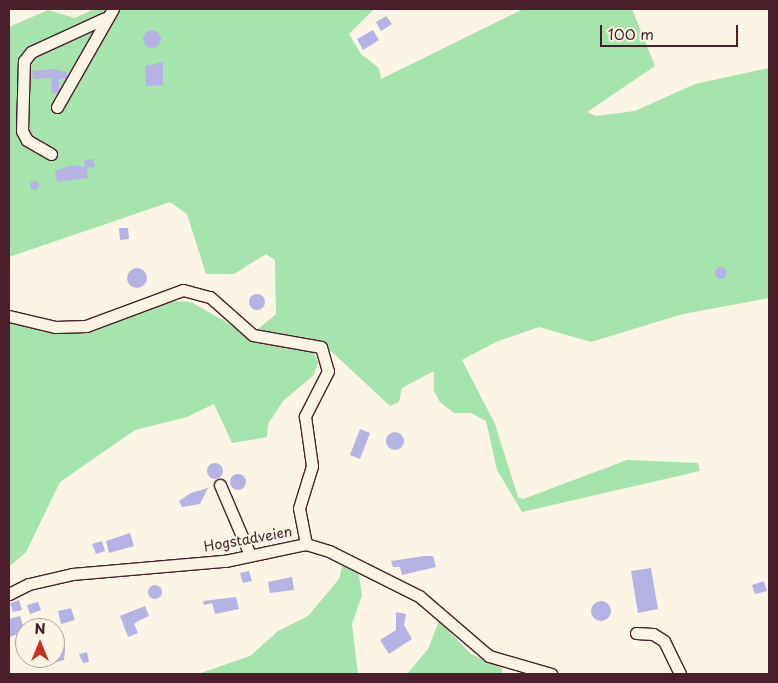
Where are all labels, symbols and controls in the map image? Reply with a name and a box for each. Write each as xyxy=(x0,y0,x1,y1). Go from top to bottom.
scale bar xyxy=(603,15,740,47)
text: 100 m xyxy=(608,22,654,45)
street label: Hogstadveien xyxy=(202,523,294,555)
north arrow xyxy=(15,618,65,668)
text: N xyxy=(34,618,46,639)

